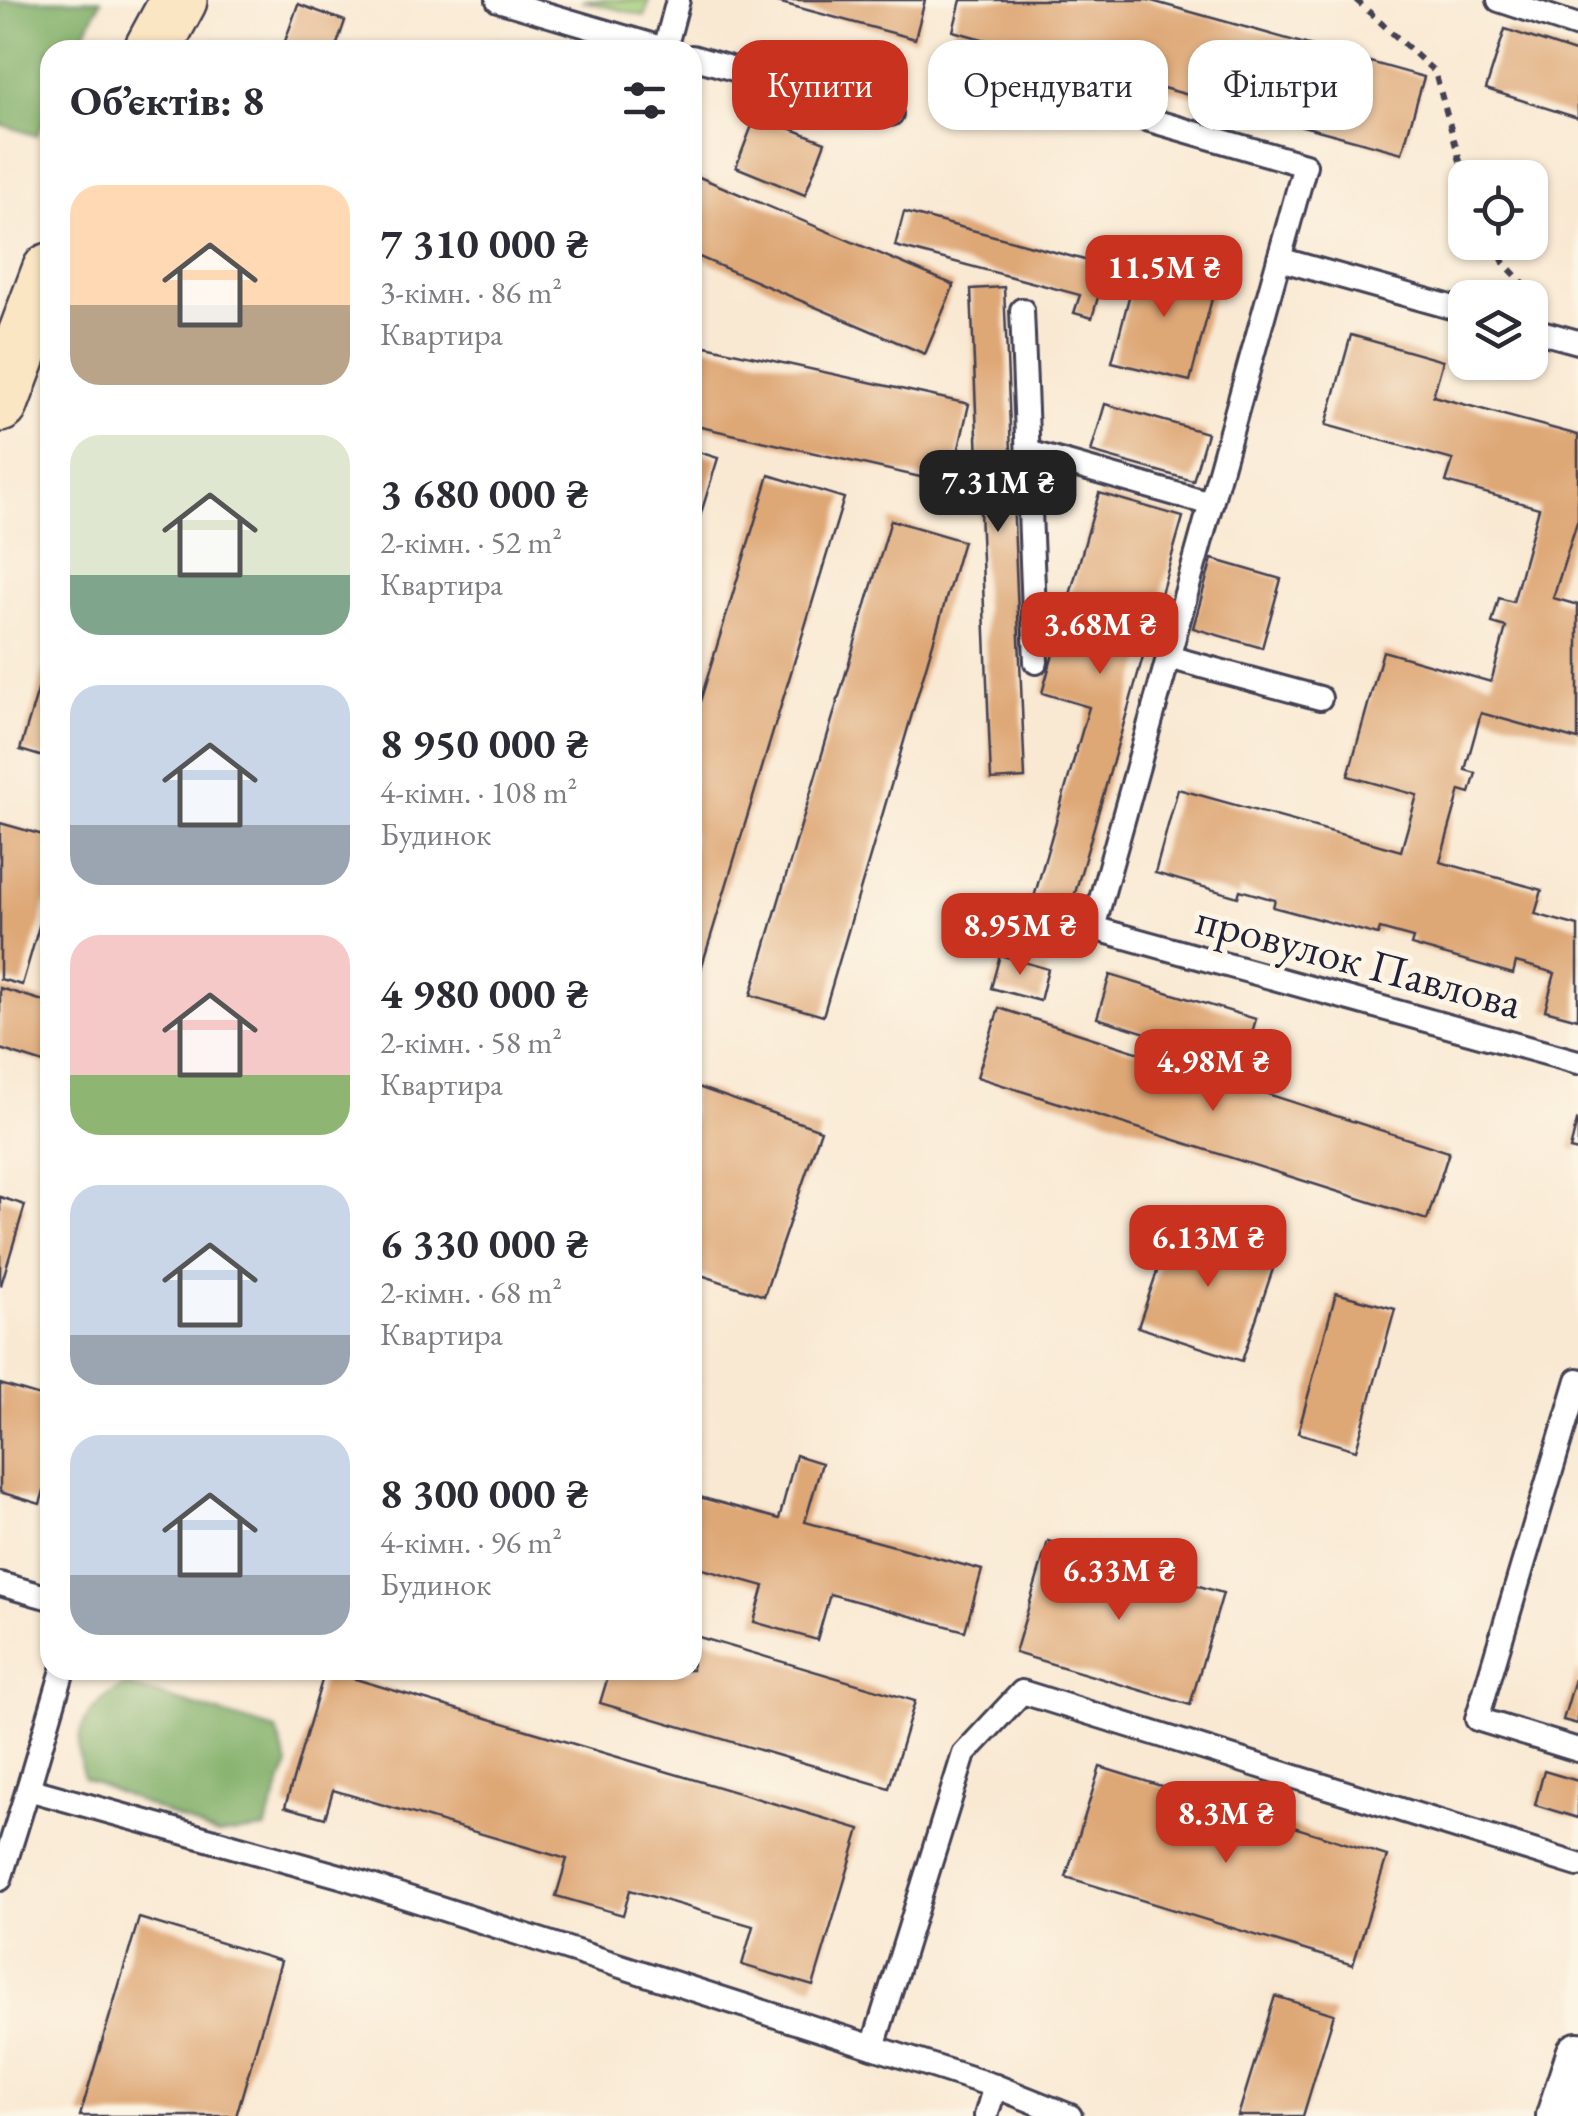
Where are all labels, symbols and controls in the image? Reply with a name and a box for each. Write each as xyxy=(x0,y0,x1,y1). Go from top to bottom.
chip: Купити xyxy=(732,40,908,130)
chip: Орендувати xyxy=(928,40,1168,130)
chip: Фільтри xyxy=(1188,40,1373,130)
text: Об’єктів: 8 xyxy=(70,73,264,128)
icon: filters xyxy=(617,73,672,128)
map controls xyxy=(1448,160,1548,380)
button: locate xyxy=(1448,160,1548,260)
text: 7 310 000 ₴ xyxy=(380,216,589,271)
icon: home xyxy=(150,225,270,345)
pin: 11.5M ₴ xyxy=(1072,235,1256,320)
text: 11.5M ₴ xyxy=(1107,246,1221,288)
text: 3-кімн. · 86 m² xyxy=(380,271,562,313)
button: layers xyxy=(1448,280,1548,380)
text: Квартира xyxy=(380,313,503,355)
pin: 7.31M ₴ xyxy=(906,450,1090,535)
text: 7.31M ₴ xyxy=(941,461,1055,503)
text: 3 680 000 ₴ xyxy=(380,466,589,521)
icon: home xyxy=(150,475,270,595)
text: 2-кімн. · 52 m² xyxy=(380,521,562,563)
text: Квартира xyxy=(380,563,503,605)
pin: 3.68M ₴ xyxy=(1008,592,1192,677)
text: 3.68M ₴ xyxy=(1043,603,1157,645)
text: 8 950 000 ₴ xyxy=(380,716,589,771)
icon: home xyxy=(150,725,270,845)
text: 4-кімн. · 108 m² xyxy=(380,771,577,813)
text: Будинок xyxy=(380,813,491,855)
street label: провулок Павлова xyxy=(1190,889,1528,1031)
pin: 8.95M ₴ xyxy=(928,893,1112,978)
text: 8.95M ₴ xyxy=(963,904,1077,946)
text: 4 980 000 ₴ xyxy=(380,966,589,1021)
icon: home xyxy=(150,975,270,1095)
text: 2-кімн. · 58 m² xyxy=(380,1021,562,1063)
pin: 4.98M ₴ xyxy=(1121,1029,1305,1114)
text: 4.98M ₴ xyxy=(1156,1040,1270,1082)
text: Квартира xyxy=(380,1063,503,1105)
pin: 6.13M ₴ xyxy=(1116,1205,1300,1290)
text: 6 330 000 ₴ xyxy=(380,1216,589,1271)
text: 6.13M ₴ xyxy=(1151,1216,1265,1258)
icon: home xyxy=(150,1225,270,1345)
text: 2-кімн. · 68 m² xyxy=(380,1271,562,1313)
text: Квартира xyxy=(380,1313,503,1355)
text: 8 300 000 ₴ xyxy=(380,1466,589,1521)
icon: home xyxy=(150,1475,270,1595)
text: 4-кімн. · 96 m² xyxy=(380,1521,562,1563)
pin: 6.33M ₴ xyxy=(1027,1538,1211,1623)
text: 6.33M ₴ xyxy=(1062,1549,1176,1591)
text: Будинок xyxy=(380,1563,491,1605)
pin: 8.3M ₴ xyxy=(1145,1781,1307,1866)
text: 8.3M ₴ xyxy=(1178,1792,1274,1834)

